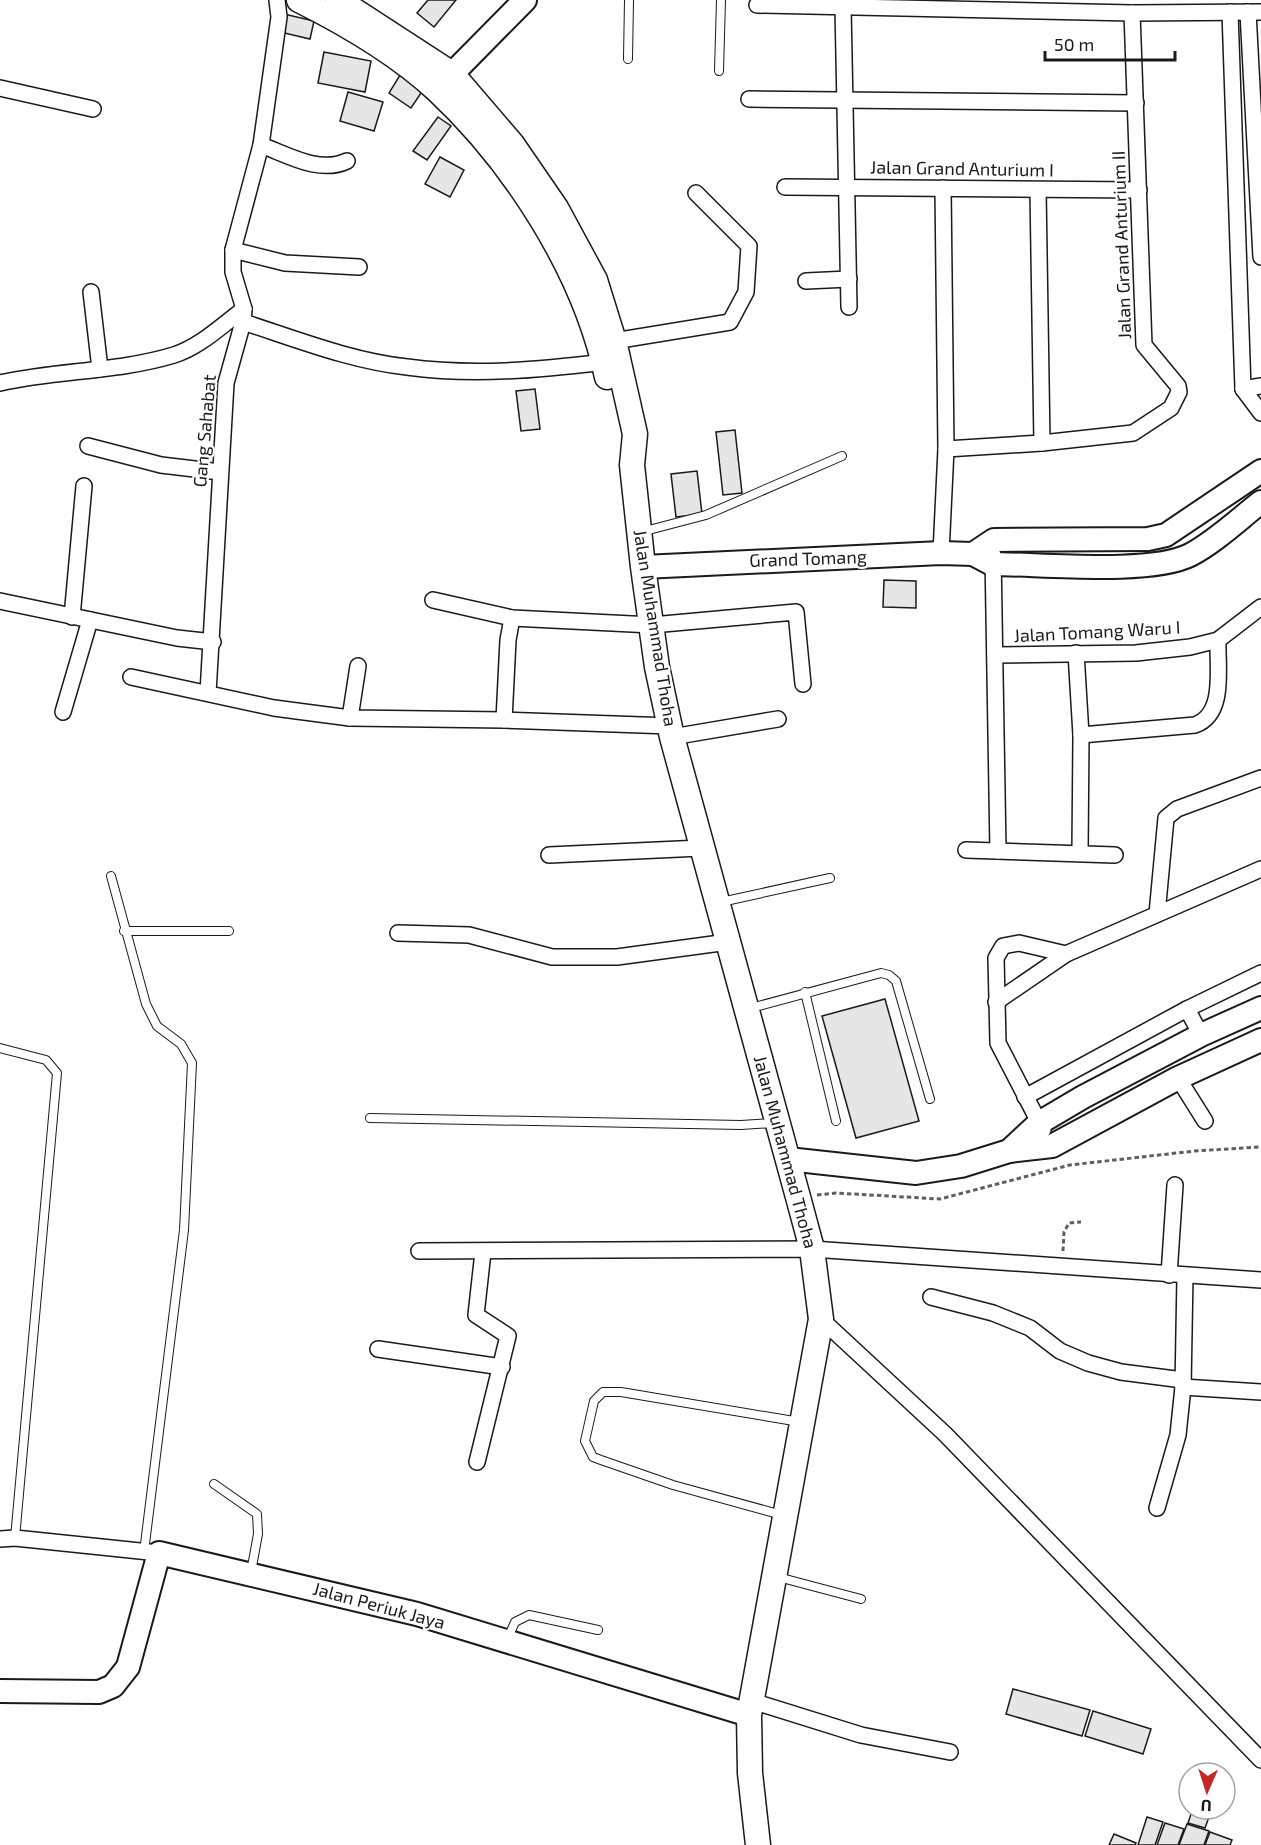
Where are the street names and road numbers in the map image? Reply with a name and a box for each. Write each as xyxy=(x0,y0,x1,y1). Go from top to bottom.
street label: Jalan Grand Anturium II xyxy=(1107,151,1135,340)
street label: Jalan Grand Anturium I xyxy=(870,155,1054,181)
street label: Gang Sahabat xyxy=(188,374,220,488)
street label: Jalan Muhammad Thoha xyxy=(630,528,682,728)
street label: Grand Tomang xyxy=(749,545,867,571)
street label: Jalan Tomang Waru I xyxy=(1013,616,1181,646)
street label: Jalan Muhammad Thoha xyxy=(750,1053,822,1251)
street label: Jalan Periuk Jaya xyxy=(311,1577,448,1633)

